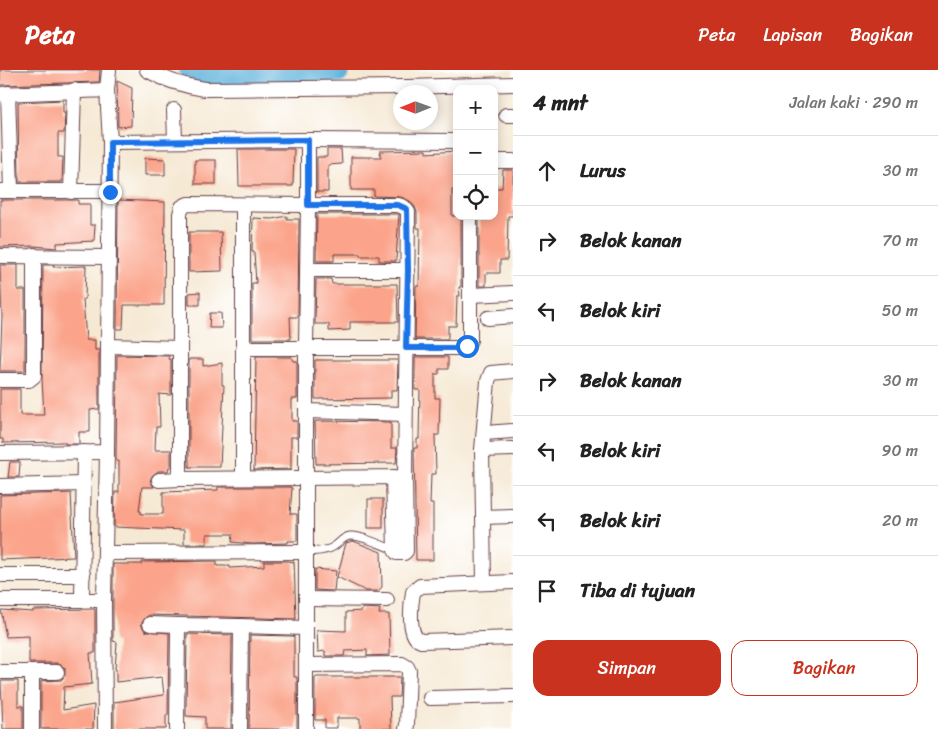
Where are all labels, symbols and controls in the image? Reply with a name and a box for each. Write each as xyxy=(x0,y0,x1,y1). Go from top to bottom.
text: Peta xyxy=(25,14,74,56)
text: Peta xyxy=(698,19,735,51)
text: Lapisan xyxy=(763,19,822,51)
text: Bagikan xyxy=(850,19,913,51)
text: 4 mnt xyxy=(533,84,588,122)
north arrow xyxy=(393,85,438,130)
map controls xyxy=(453,85,498,220)
button: + xyxy=(453,85,498,130)
text: Jalan kaki · 290 m xyxy=(789,88,918,117)
button: − xyxy=(453,130,498,175)
text: Lurus xyxy=(580,154,626,187)
text: 30 m xyxy=(883,156,918,185)
icon: ahead xyxy=(533,157,561,185)
button: locate xyxy=(453,175,498,220)
route end xyxy=(99,181,122,204)
text: Belok kanan xyxy=(580,224,682,257)
text: 70 m xyxy=(882,226,918,255)
icon: right xyxy=(533,227,561,255)
text: Belok kiri xyxy=(580,294,660,327)
text: 50 m xyxy=(882,296,918,325)
icon: left xyxy=(533,297,561,325)
route start xyxy=(456,335,479,358)
text: Belok kanan xyxy=(580,364,682,397)
text: 30 m xyxy=(883,366,918,395)
icon: right xyxy=(533,367,561,395)
text: Belok kiri xyxy=(580,434,660,467)
text: 90 m xyxy=(882,436,918,465)
icon: left xyxy=(533,437,561,465)
text: Belok kiri xyxy=(580,504,660,537)
text: 20 m xyxy=(882,506,918,535)
icon: left xyxy=(533,507,561,535)
text: Tiba di tujuan xyxy=(580,574,695,607)
icon: arrive xyxy=(533,577,561,605)
button: Simpan xyxy=(533,640,721,696)
button: Bagikan xyxy=(731,640,918,696)

